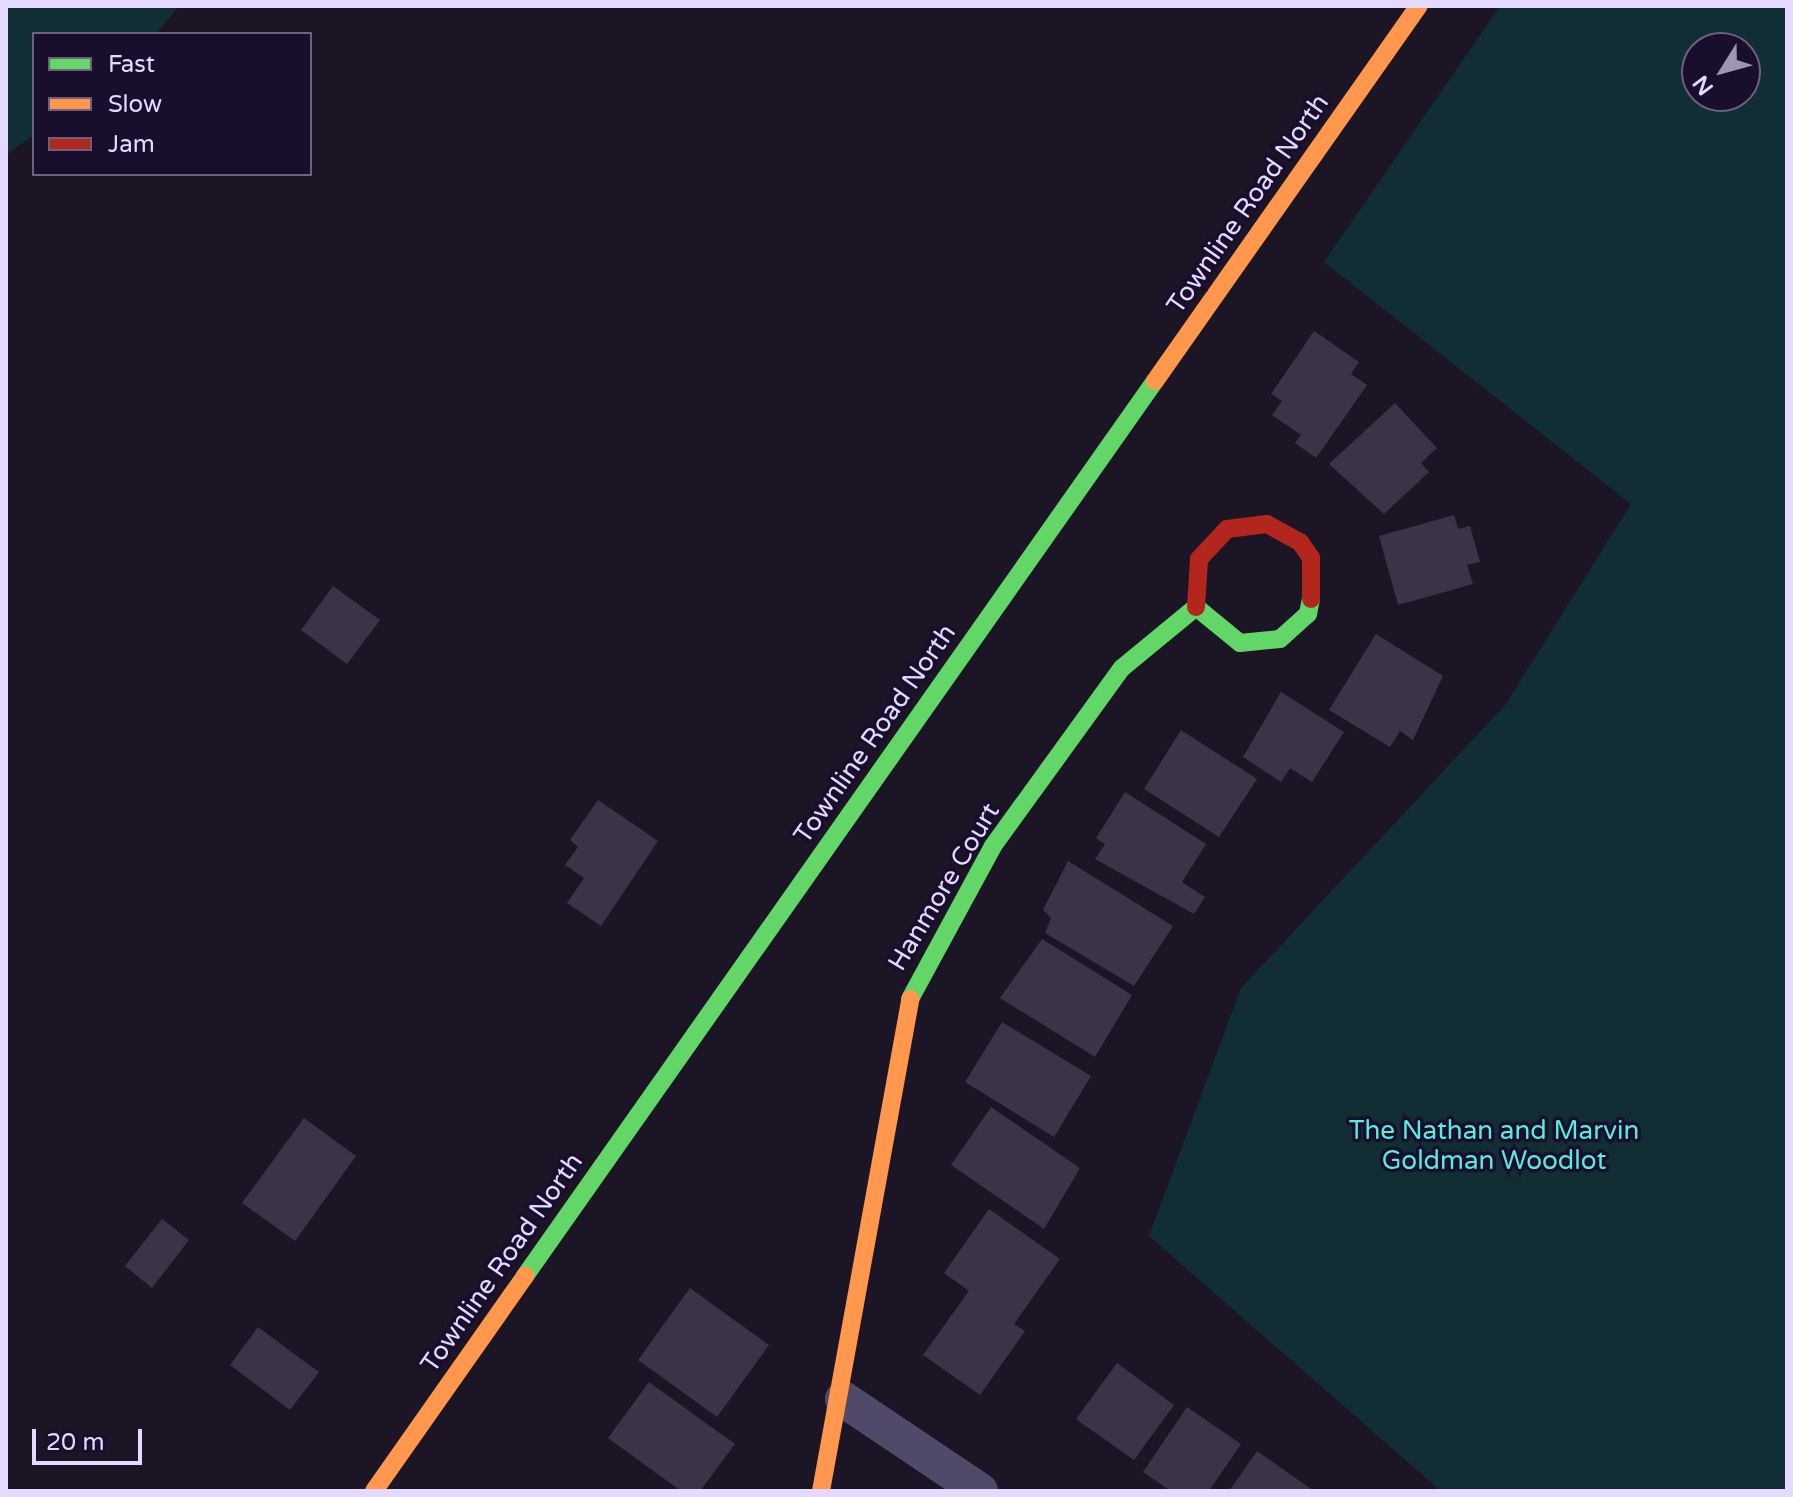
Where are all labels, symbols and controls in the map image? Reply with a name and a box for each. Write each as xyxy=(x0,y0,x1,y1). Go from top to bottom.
legend xyxy=(32,32,312,176)
north arrow xyxy=(1681,32,1761,112)
text: Fast xyxy=(108,50,155,79)
text: N xyxy=(1688,70,1719,100)
street label: Townline Road North xyxy=(1160,88,1336,320)
text: Slow xyxy=(108,90,162,119)
text: Jam xyxy=(108,130,155,159)
street label: Townline Road North xyxy=(787,618,963,850)
street label: Hanmore Court xyxy=(882,798,1006,976)
park label: The Nathan and Marvin Goldman Woodlot xyxy=(1349,1115,1639,1176)
street label: Townline Road North xyxy=(414,1147,590,1379)
scale bar xyxy=(36,1413,146,1463)
text: 20 m xyxy=(46,1428,104,1457)

